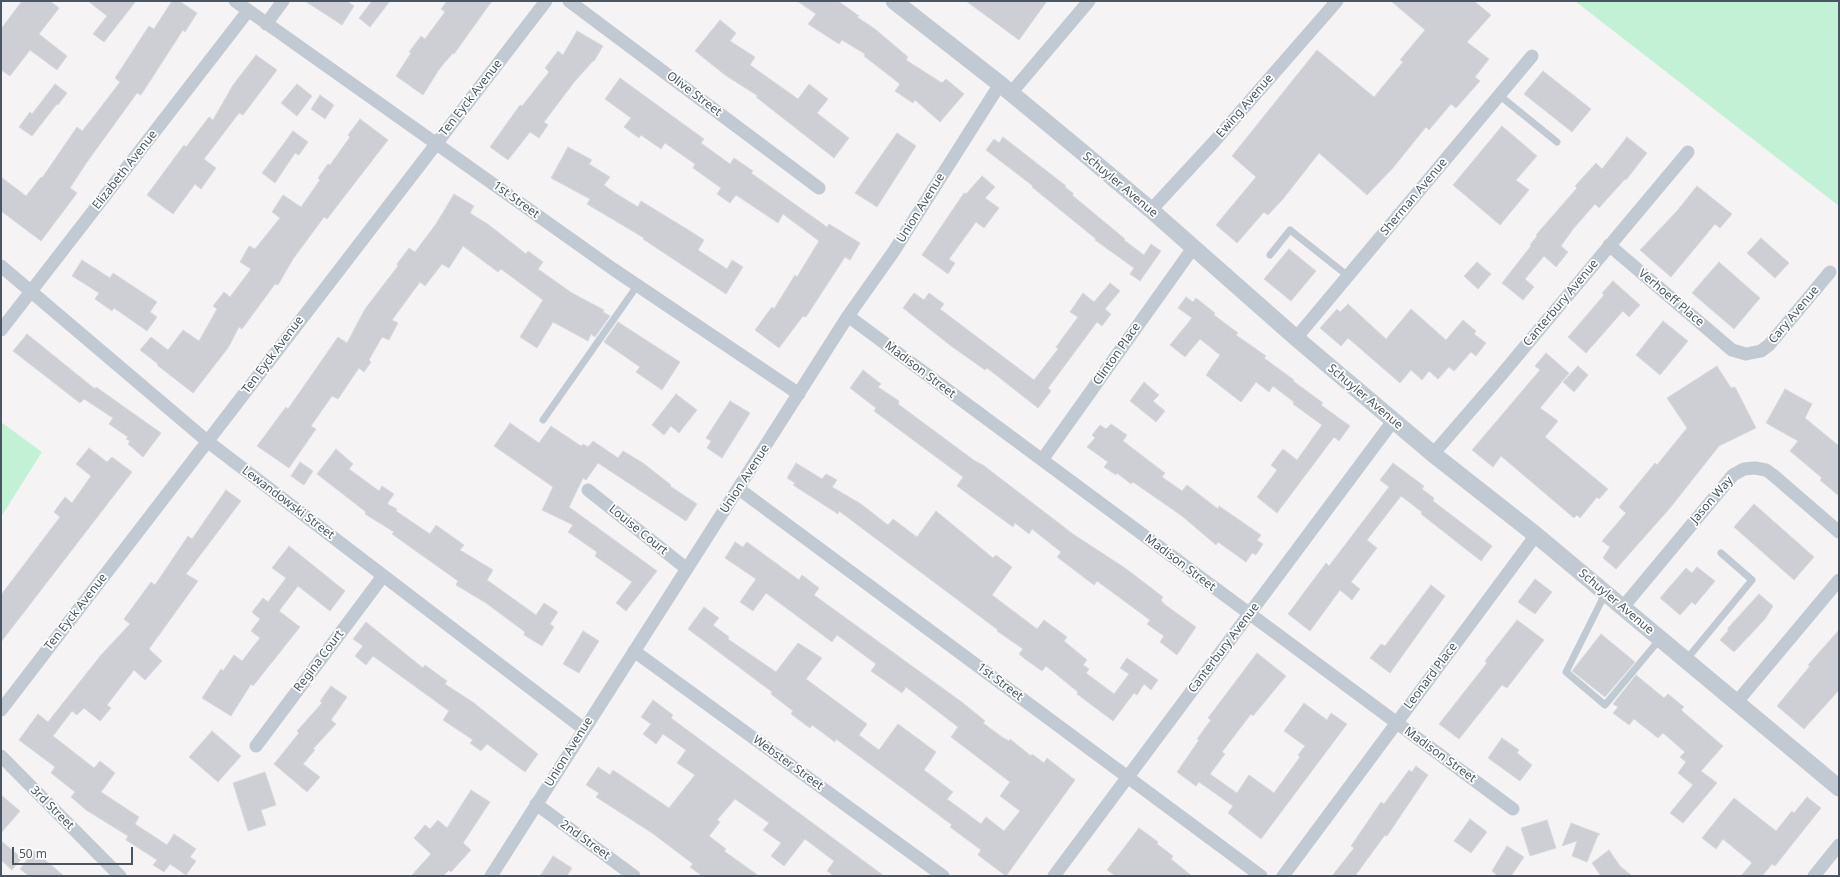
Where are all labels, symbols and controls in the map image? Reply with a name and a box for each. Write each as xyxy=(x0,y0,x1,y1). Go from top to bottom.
street label: Ten Eyck Avenue xyxy=(437,57,505,139)
street label: Olive Street xyxy=(664,69,724,119)
street label: Ewing Avenue xyxy=(1214,71,1276,141)
street label: Elizabeth Avenue xyxy=(90,128,160,212)
street label: Schuyler Avenue xyxy=(1080,149,1160,221)
street label: Sherman Avenue xyxy=(1378,155,1450,239)
street label: Union Avenue xyxy=(894,171,948,245)
street label: 1st Street xyxy=(490,178,542,222)
street label: Canterbury Avenue xyxy=(1520,257,1602,349)
street label: Verhoeff Place xyxy=(1635,266,1707,330)
street label: Cary Avenue xyxy=(1766,283,1822,347)
street label: Ten Eyck Avenue xyxy=(239,313,307,397)
street label: Clinton Place xyxy=(1090,320,1144,388)
street label: Madison Street xyxy=(882,339,958,401)
street label: Schuyler Avenue xyxy=(1325,361,1405,433)
street label: Union Avenue xyxy=(717,442,773,516)
street label: Lewandowski Street xyxy=(239,464,337,542)
street label: Jason Way xyxy=(1688,474,1736,526)
street label: Louise Court xyxy=(606,502,670,558)
street label: Madison Street xyxy=(1142,532,1218,594)
street label: Schuyler Avenue xyxy=(1576,566,1656,638)
street label: Ten Eyck Avenue xyxy=(42,571,110,653)
street label: Canterbury Avenue xyxy=(1185,600,1263,696)
street label: Regina Court xyxy=(291,627,347,695)
street label: Leonard Place xyxy=(1401,640,1461,712)
street label: 1st Street xyxy=(974,660,1026,704)
street label: Union Avenue xyxy=(542,715,596,789)
street label: Madison Street xyxy=(1401,724,1479,786)
street label: Webster Street xyxy=(750,733,826,793)
street label: 3rd Street xyxy=(27,783,77,833)
street label: 2nd Street xyxy=(557,817,613,863)
scale bar xyxy=(14,839,135,865)
text: 50 m xyxy=(19,845,47,862)

